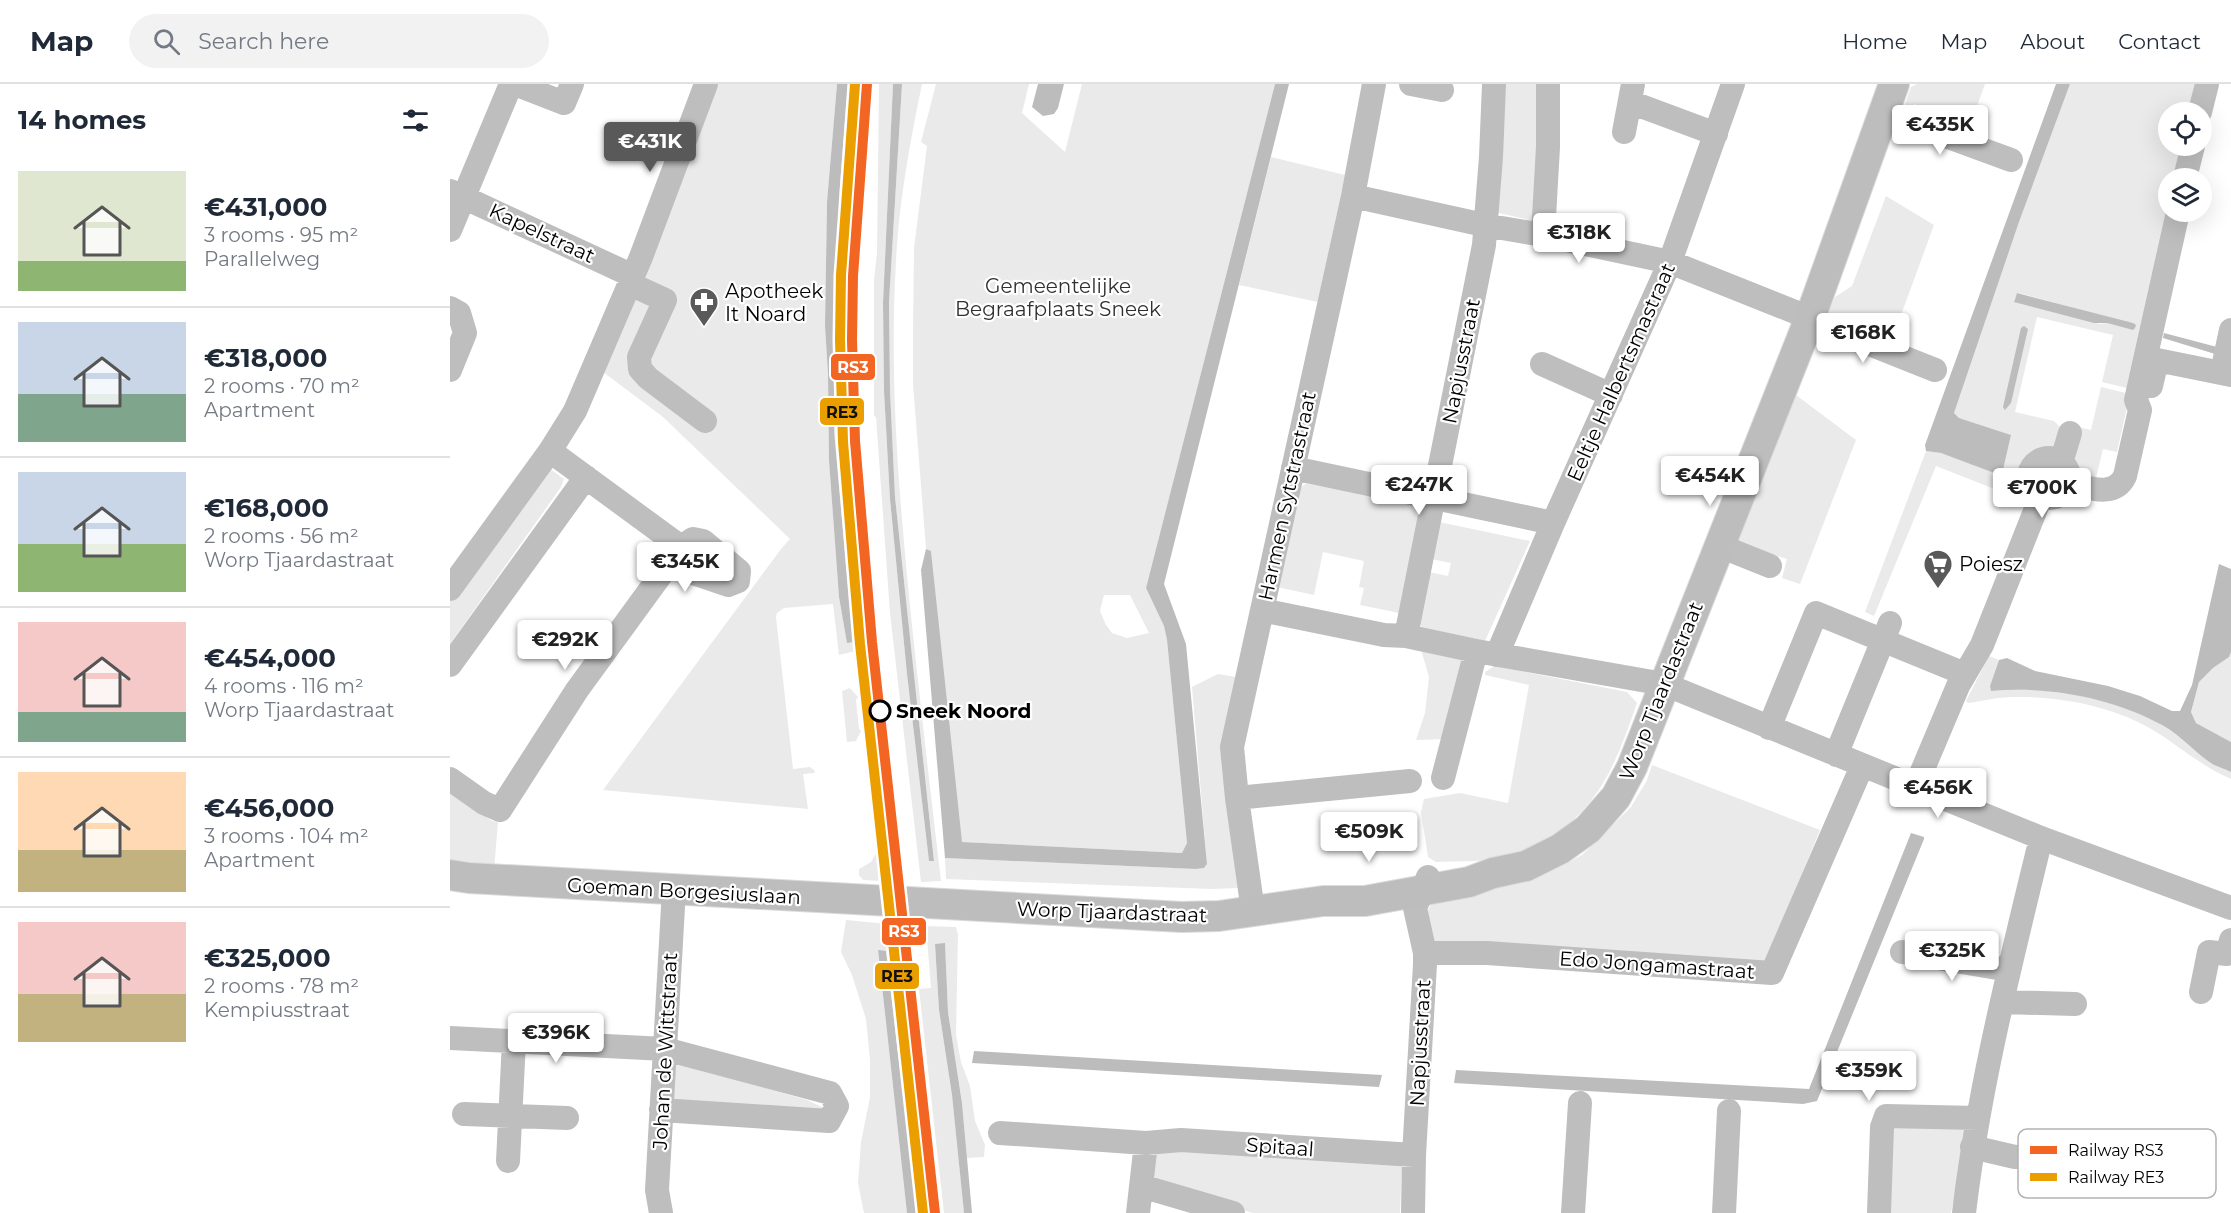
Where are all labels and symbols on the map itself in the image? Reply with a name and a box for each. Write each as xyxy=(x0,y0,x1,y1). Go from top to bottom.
pin: €435K xyxy=(1898,105,1982,156)
pin: €431K xyxy=(608,122,692,173)
street label: Kapelstraat xyxy=(485,198,599,268)
pin: €318K xyxy=(1537,213,1621,264)
street label: Eeltje Halbertsmastraat xyxy=(1562,259,1680,485)
park label: Gemeentelijke Begraafplaats Sneek xyxy=(955,274,1161,321)
place label: Apotheek It Noard xyxy=(725,279,823,326)
pharmacy icon: Apotheek It Noard xyxy=(688,286,720,328)
street label: Napjusstraat xyxy=(1437,296,1485,426)
pin: €168K xyxy=(1821,313,1905,364)
line badge: RS3 xyxy=(830,353,876,381)
text: RS3 xyxy=(837,358,869,377)
street label: Harmen Sytstrastraat xyxy=(1253,389,1321,603)
line badge: RE3 xyxy=(819,397,865,426)
text: RE3 xyxy=(826,403,858,422)
pin: €454K xyxy=(1668,456,1752,507)
pin: €247K xyxy=(1377,465,1461,516)
pin: €700K xyxy=(2000,468,2084,519)
pin: €345K xyxy=(643,542,727,593)
supermarket icon: Poiesz xyxy=(1922,548,1954,590)
place label: Poiesz xyxy=(1959,552,2023,576)
street label: Worp Tjaardastraat xyxy=(1614,598,1708,784)
pin: €292K xyxy=(523,620,607,671)
place label: Sneek Noord xyxy=(896,699,1031,723)
marker: Sneek Noord xyxy=(869,700,891,722)
pin: €456K xyxy=(1896,768,1980,819)
pin: €509K xyxy=(1327,812,1411,863)
street label: Goeman Borgesiuslaan xyxy=(567,873,801,909)
street label: Worp Tjaardastraat xyxy=(1016,897,1208,927)
line badge: RS3 xyxy=(881,917,927,946)
text: RS3 xyxy=(888,922,920,941)
pin: €325K xyxy=(1910,931,1994,982)
street label: Edo Jongamastraat xyxy=(1558,946,1756,984)
street label: Johan de Wittstraat xyxy=(648,952,682,1151)
line badge: RE3 xyxy=(874,962,920,990)
text: RE3 xyxy=(881,967,913,986)
street label: Napjusstraat xyxy=(1405,979,1435,1107)
pin: €396K xyxy=(514,1013,598,1064)
pin: €359K xyxy=(1827,1051,1911,1102)
legend xyxy=(2018,1129,2216,1198)
street label: Spitaal xyxy=(1245,1133,1315,1161)
text: Railway RS3 xyxy=(2068,1141,2164,1160)
text: Railway RE3 xyxy=(2068,1168,2164,1187)

